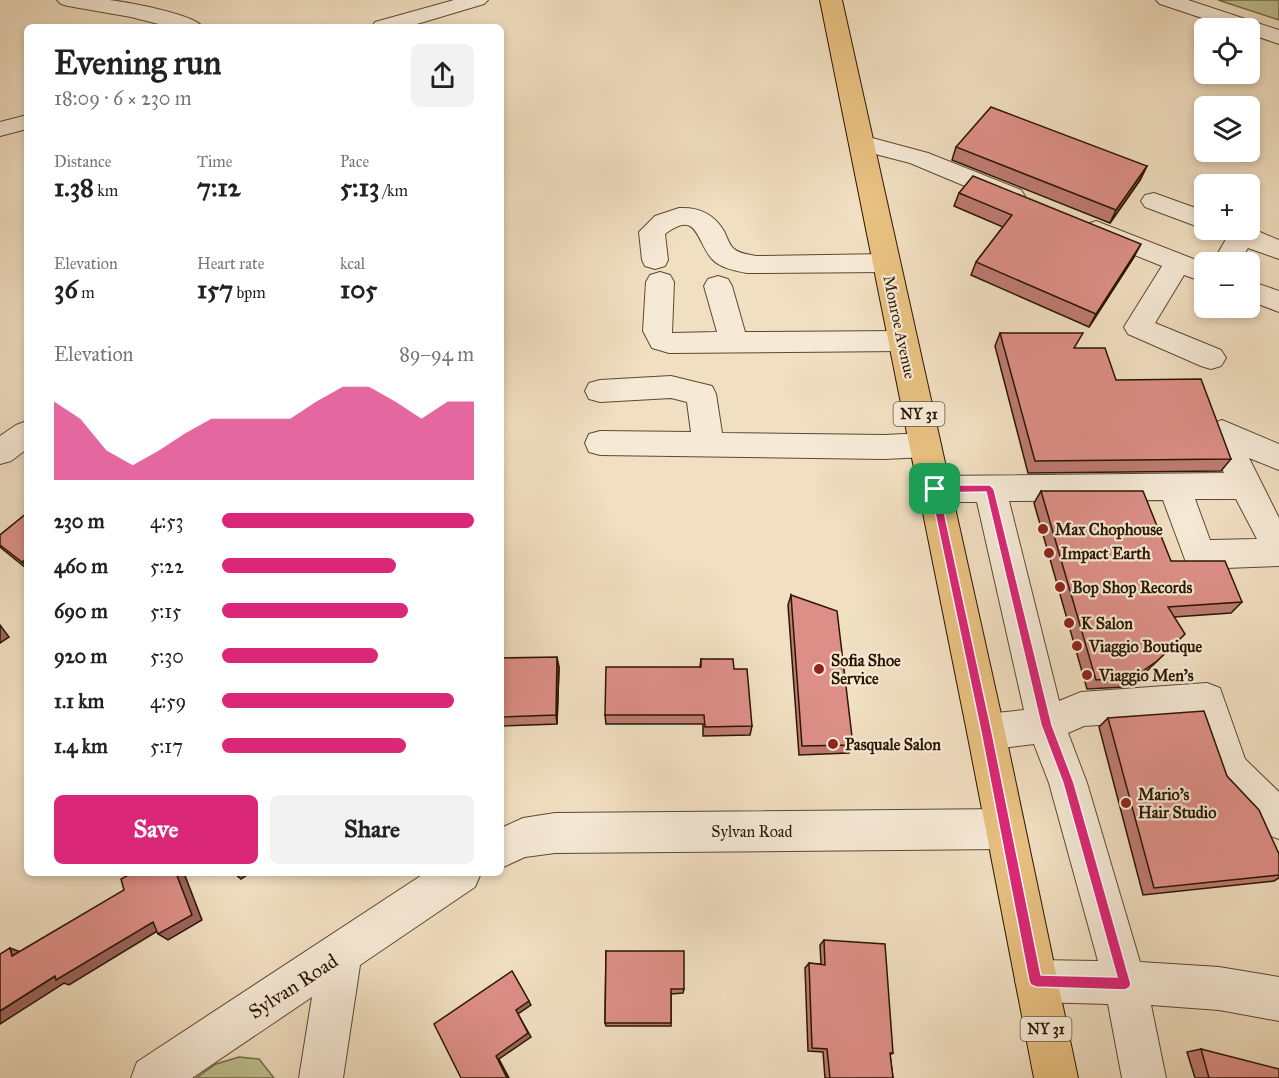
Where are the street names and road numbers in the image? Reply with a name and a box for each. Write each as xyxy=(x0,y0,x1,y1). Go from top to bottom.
street label: Monroe Avenue xyxy=(879,274,920,381)
road number: NY 31 xyxy=(894,402,944,426)
street label: Sylvan Road xyxy=(711,822,793,841)
street label: Sylvan Road xyxy=(244,948,342,1024)
road number: NY 31 xyxy=(1020,1017,1072,1041)

